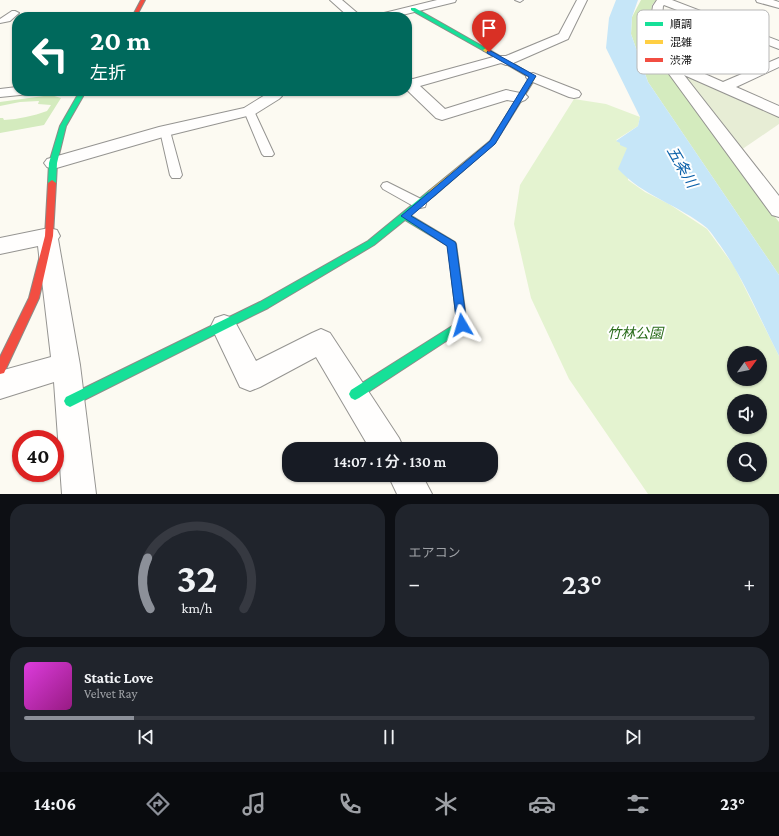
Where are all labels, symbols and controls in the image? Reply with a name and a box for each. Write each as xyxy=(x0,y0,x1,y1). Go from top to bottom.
legend xyxy=(637,10,769,74)
pin xyxy=(472,11,506,52)
icon: arrive xyxy=(478,17,500,39)
text: 順調 xyxy=(670,18,692,30)
text: 20 m xyxy=(90,25,150,56)
icon: left xyxy=(24,28,76,80)
text: 混雑 xyxy=(670,36,692,48)
text: 渋滞 xyxy=(670,54,692,66)
text: 左折 xyxy=(90,63,126,83)
water label: 五条川 xyxy=(664,144,701,192)
position arrow xyxy=(441,304,483,346)
park label: 竹林公園 xyxy=(607,325,665,341)
north arrow xyxy=(727,346,767,386)
map controls xyxy=(727,346,767,482)
button: sound xyxy=(727,394,767,434)
speed limit sign: 40 xyxy=(12,430,64,482)
button: search xyxy=(727,442,767,482)
text: 14:07 · 1 分 · 130 m xyxy=(334,454,446,470)
text: エアコン xyxy=(409,545,461,560)
text: 32 xyxy=(177,554,218,600)
text: 23° xyxy=(562,567,602,600)
text: − xyxy=(409,571,420,596)
text: + xyxy=(743,571,755,596)
text: km/h xyxy=(182,599,213,615)
text: Static Love xyxy=(84,670,153,686)
text: Velvet Ray xyxy=(84,686,137,701)
icon: previous xyxy=(135,726,157,748)
icon: pause xyxy=(378,726,400,748)
icon: next xyxy=(622,726,644,748)
icon: directions xyxy=(144,790,172,818)
icon: music xyxy=(240,790,268,818)
icon: phone xyxy=(336,790,364,818)
icon: climate xyxy=(432,790,460,818)
icon: car xyxy=(528,790,556,818)
icon: filters xyxy=(624,790,652,818)
text: 14:06 xyxy=(34,794,76,814)
text: 23° xyxy=(720,794,745,814)

